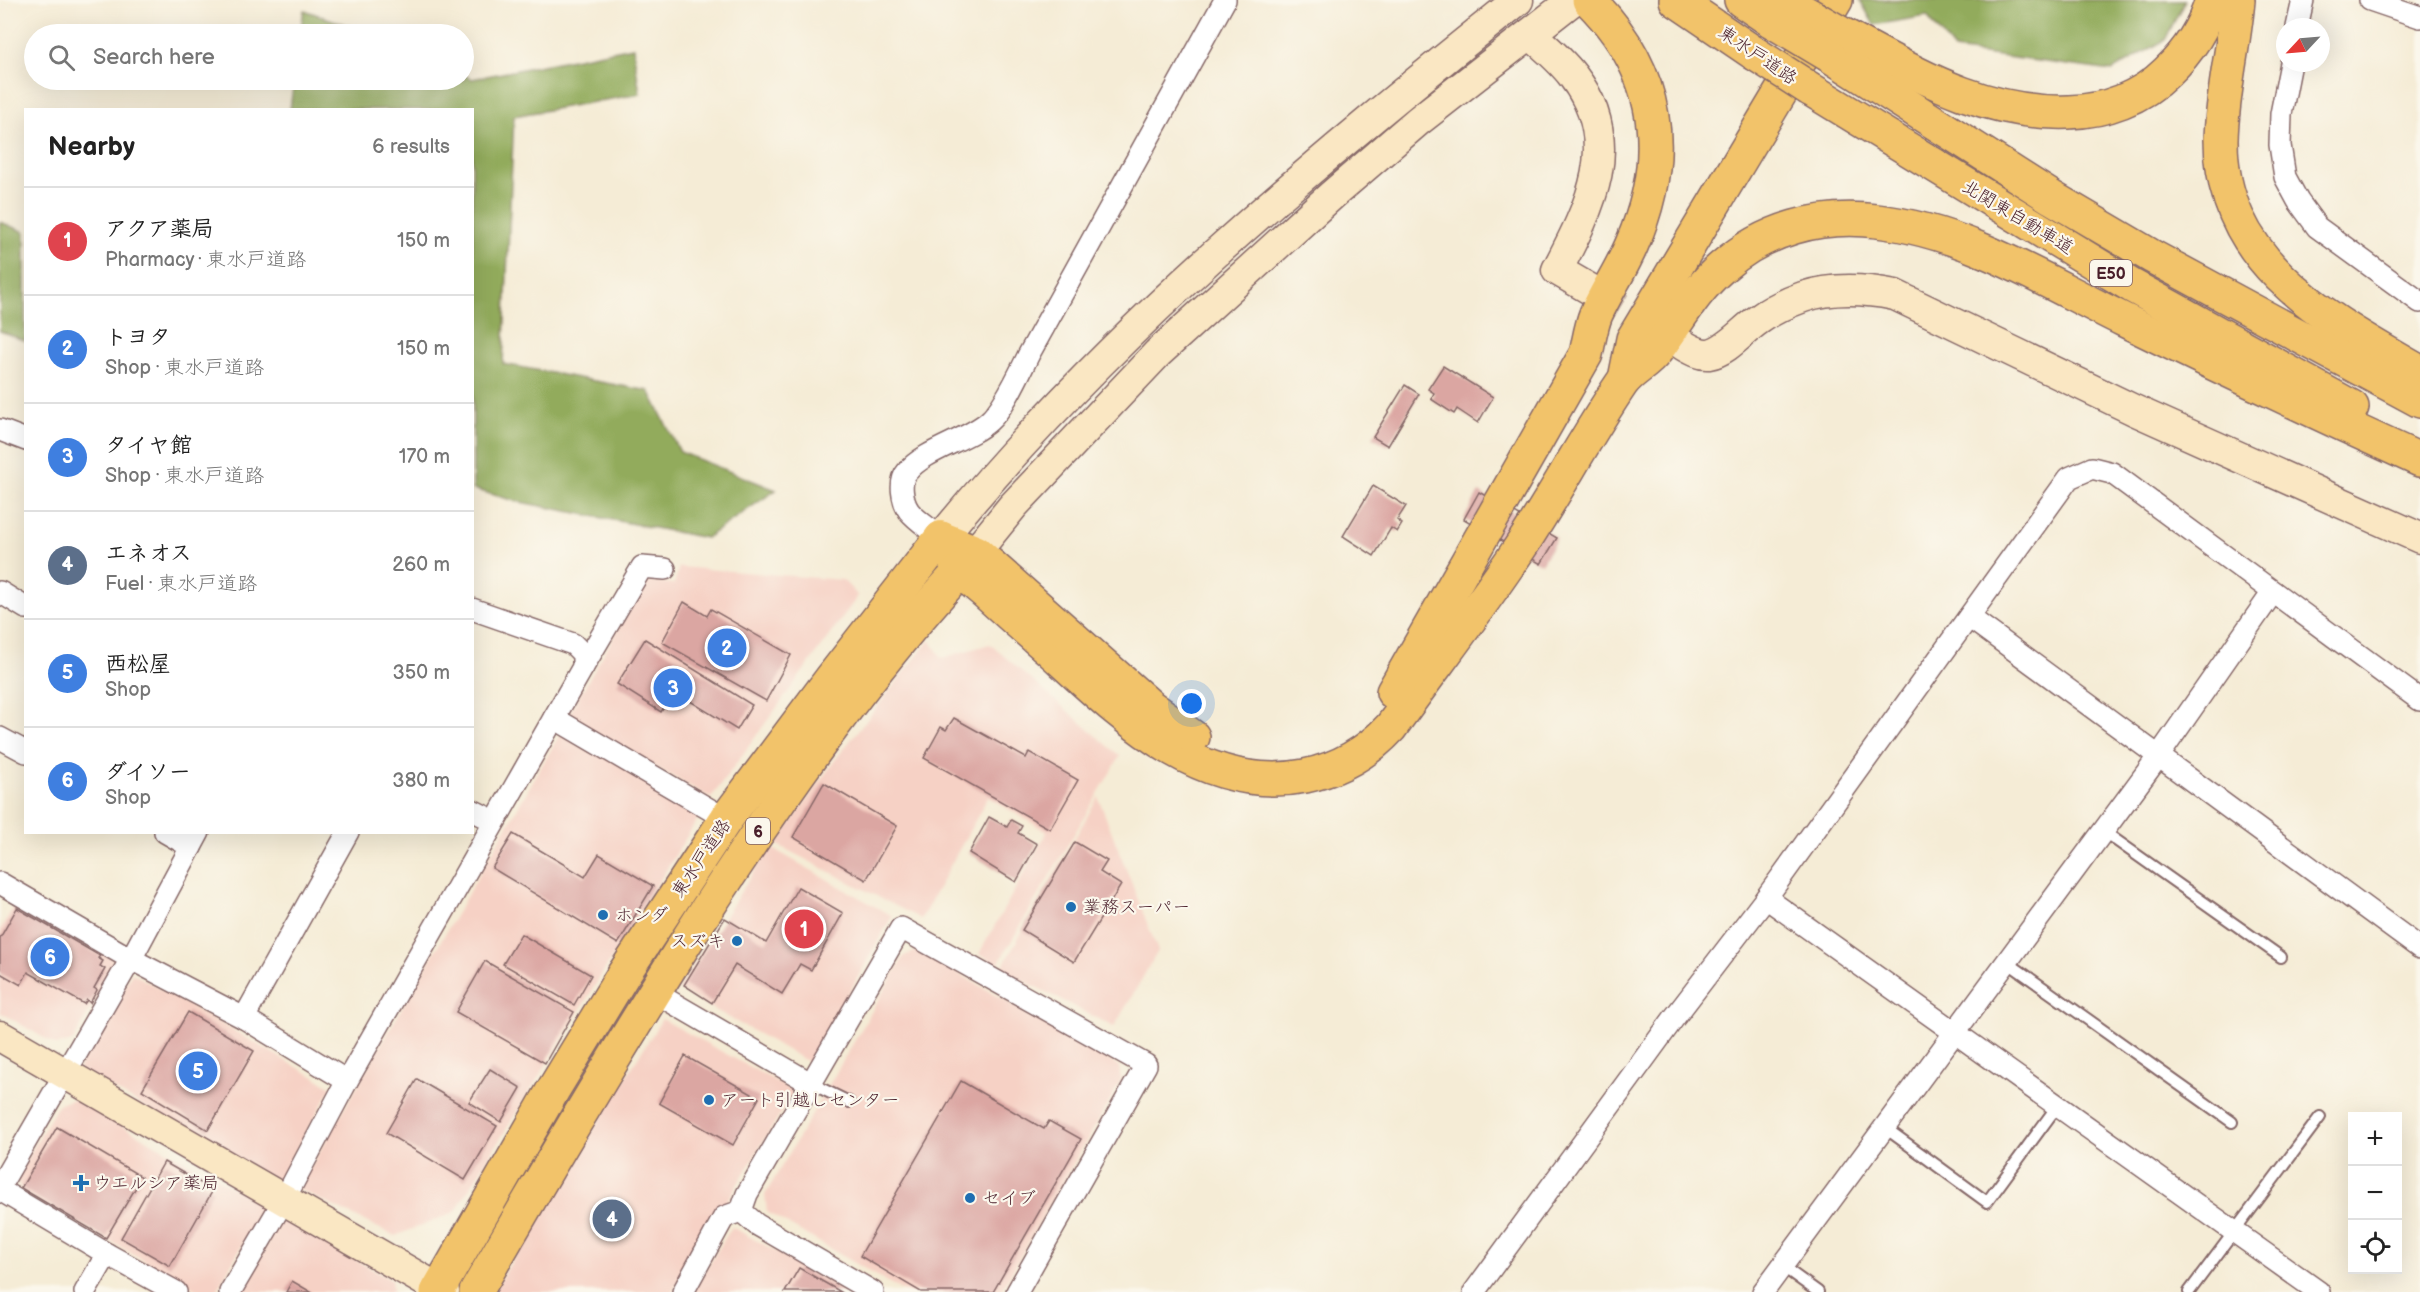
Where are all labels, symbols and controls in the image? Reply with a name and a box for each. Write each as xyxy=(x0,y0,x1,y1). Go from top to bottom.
north arrow xyxy=(2276,18,2330,72)
street label: 東水戸道路 xyxy=(1715,22,1801,89)
search box xyxy=(24,24,474,90)
icon: search xyxy=(45,41,78,74)
text: Search here xyxy=(93,44,215,71)
text: Nearby xyxy=(48,132,135,163)
text: 6 results xyxy=(372,135,450,159)
street label: 北関東自動車道 xyxy=(1958,176,2077,259)
text: アクア薬局 xyxy=(105,216,214,243)
text: 1 xyxy=(63,229,72,253)
text: 150 m xyxy=(397,229,450,253)
text: Pharmacy · 東水戸道路 xyxy=(105,248,306,272)
road number: E50 xyxy=(2090,260,2132,286)
text: トヨタ xyxy=(105,324,171,351)
text: 2 xyxy=(62,337,73,361)
text: 150 m xyxy=(397,337,450,361)
text: Shop · 東水戸道路 xyxy=(105,356,264,380)
text: タイヤ館 xyxy=(105,432,192,459)
text: 3 xyxy=(62,445,73,469)
text: 170 m xyxy=(399,445,450,469)
text: Shop · 東水戸道路 xyxy=(105,464,264,488)
text: エネオス xyxy=(105,540,192,567)
text: 4 xyxy=(62,553,73,577)
text: 260 m xyxy=(392,553,450,577)
text: Fuel · 東水戸道路 xyxy=(105,572,257,596)
pin: 2 xyxy=(708,626,746,670)
text: 西松屋 xyxy=(105,651,171,678)
text: 5 xyxy=(62,661,73,685)
text: 350 m xyxy=(393,661,450,685)
pin: 3 xyxy=(654,666,692,710)
text: Shop xyxy=(105,678,151,702)
your location xyxy=(1177,689,1206,718)
text: ダイソー xyxy=(105,759,191,786)
text: 6 xyxy=(61,769,74,793)
text: 380 m xyxy=(392,769,450,793)
text: Shop xyxy=(105,786,151,810)
street label: 東水戸道路 xyxy=(668,815,735,901)
road number: 6 xyxy=(746,818,770,844)
place label: 業務スーパー xyxy=(1083,897,1190,918)
marker: 業務スーパー xyxy=(1064,900,1078,914)
place label: ホンダ xyxy=(615,905,668,926)
pin: 1 xyxy=(784,906,824,952)
marker: ホンダ xyxy=(596,908,610,922)
place label: スズキ xyxy=(670,931,725,952)
pin: 6 xyxy=(31,934,70,980)
marker: スズキ xyxy=(730,934,744,948)
pin: 5 xyxy=(178,1048,218,1094)
place label: アート引越しセンター xyxy=(721,1090,900,1111)
marker: アート引越しセンター xyxy=(702,1093,716,1107)
map controls xyxy=(2348,1112,2402,1274)
button: + xyxy=(2348,1112,2402,1166)
button: − xyxy=(2348,1166,2402,1220)
place label: ウエルシア薬局 xyxy=(93,1173,219,1194)
marker: ウエルシア薬局 xyxy=(74,1176,88,1190)
place label: セイブ xyxy=(982,1188,1036,1209)
marker: セイブ xyxy=(963,1191,977,1205)
pin: 4 xyxy=(592,1196,632,1242)
button: locate xyxy=(2348,1220,2402,1274)

